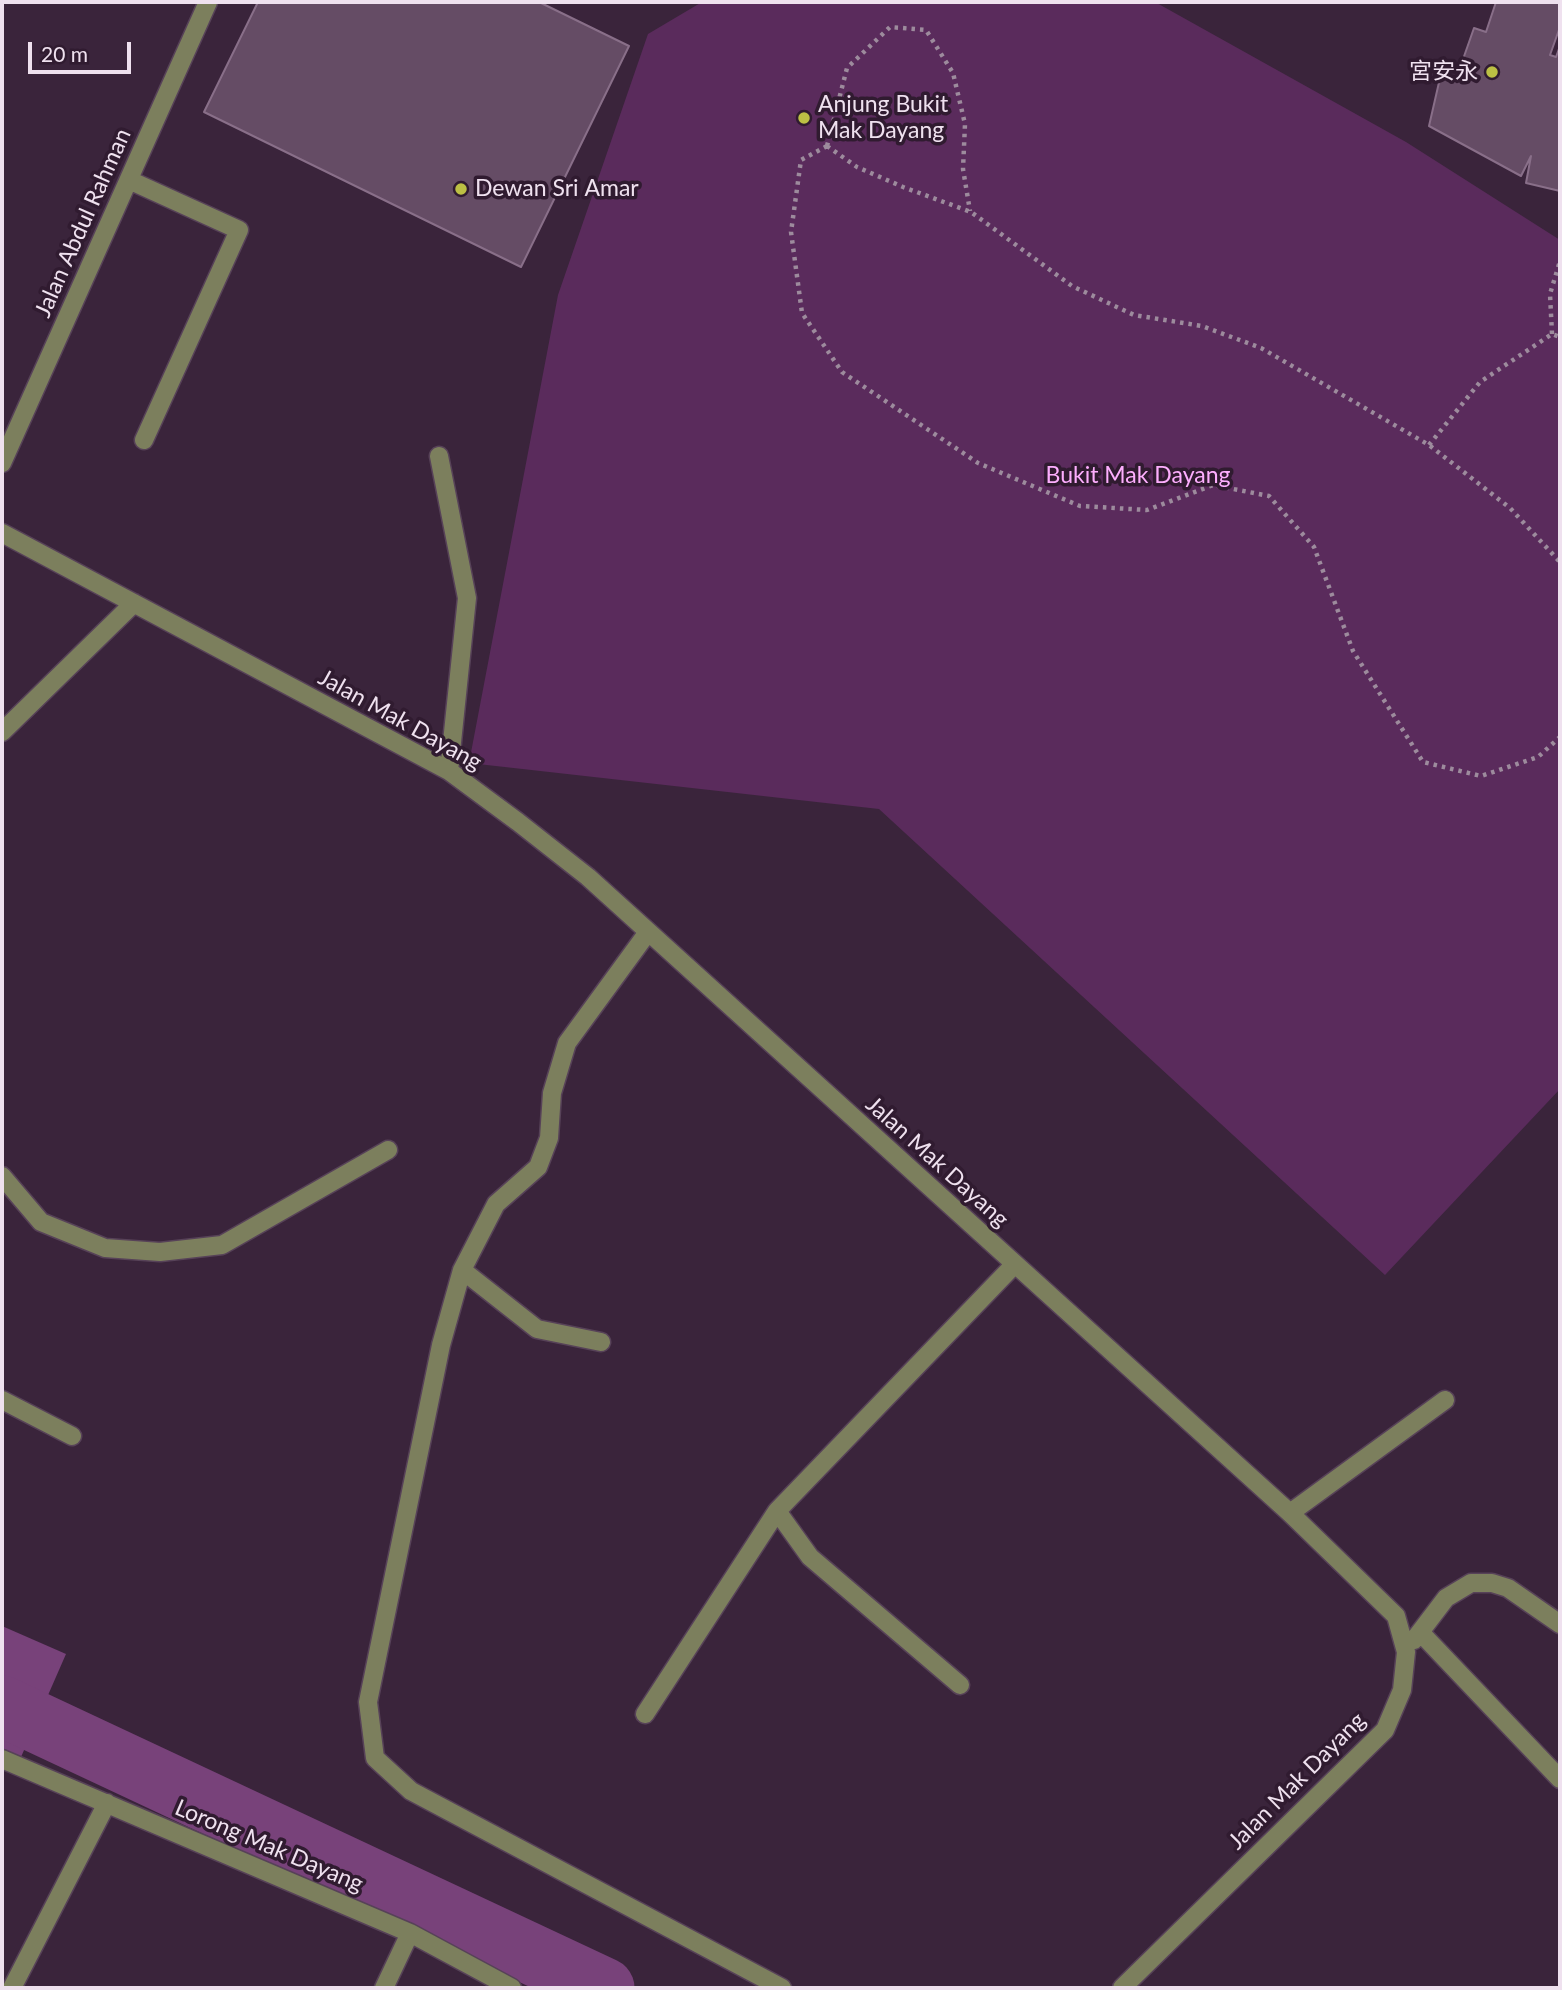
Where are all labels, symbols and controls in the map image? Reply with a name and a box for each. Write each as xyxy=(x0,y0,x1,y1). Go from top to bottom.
scale bar xyxy=(32,28,135,72)
text: 20 m xyxy=(41,41,88,66)
place label: 宮安永 xyxy=(1409,58,1478,86)
marker: 宮安永 xyxy=(1484,64,1500,80)
place label: Anjung Bukit Mak Dayang xyxy=(818,91,948,145)
marker: Anjung Bukit Mak Dayang xyxy=(796,110,812,126)
street label: Jalan Abdul Rahman xyxy=(29,124,137,322)
place label: Dewan Sri Amar xyxy=(475,175,639,203)
marker: Dewan Sri Amar xyxy=(453,181,469,197)
park label: Bukit Mak Dayang xyxy=(1045,462,1231,490)
street label: Jalan Mak Dayang xyxy=(314,664,486,776)
street label: Jalan Mak Dayang xyxy=(860,1091,1014,1233)
street label: Jalan Mak Dayang xyxy=(1223,1707,1371,1855)
street label: Lorong Mak Dayang xyxy=(171,1794,367,1898)

